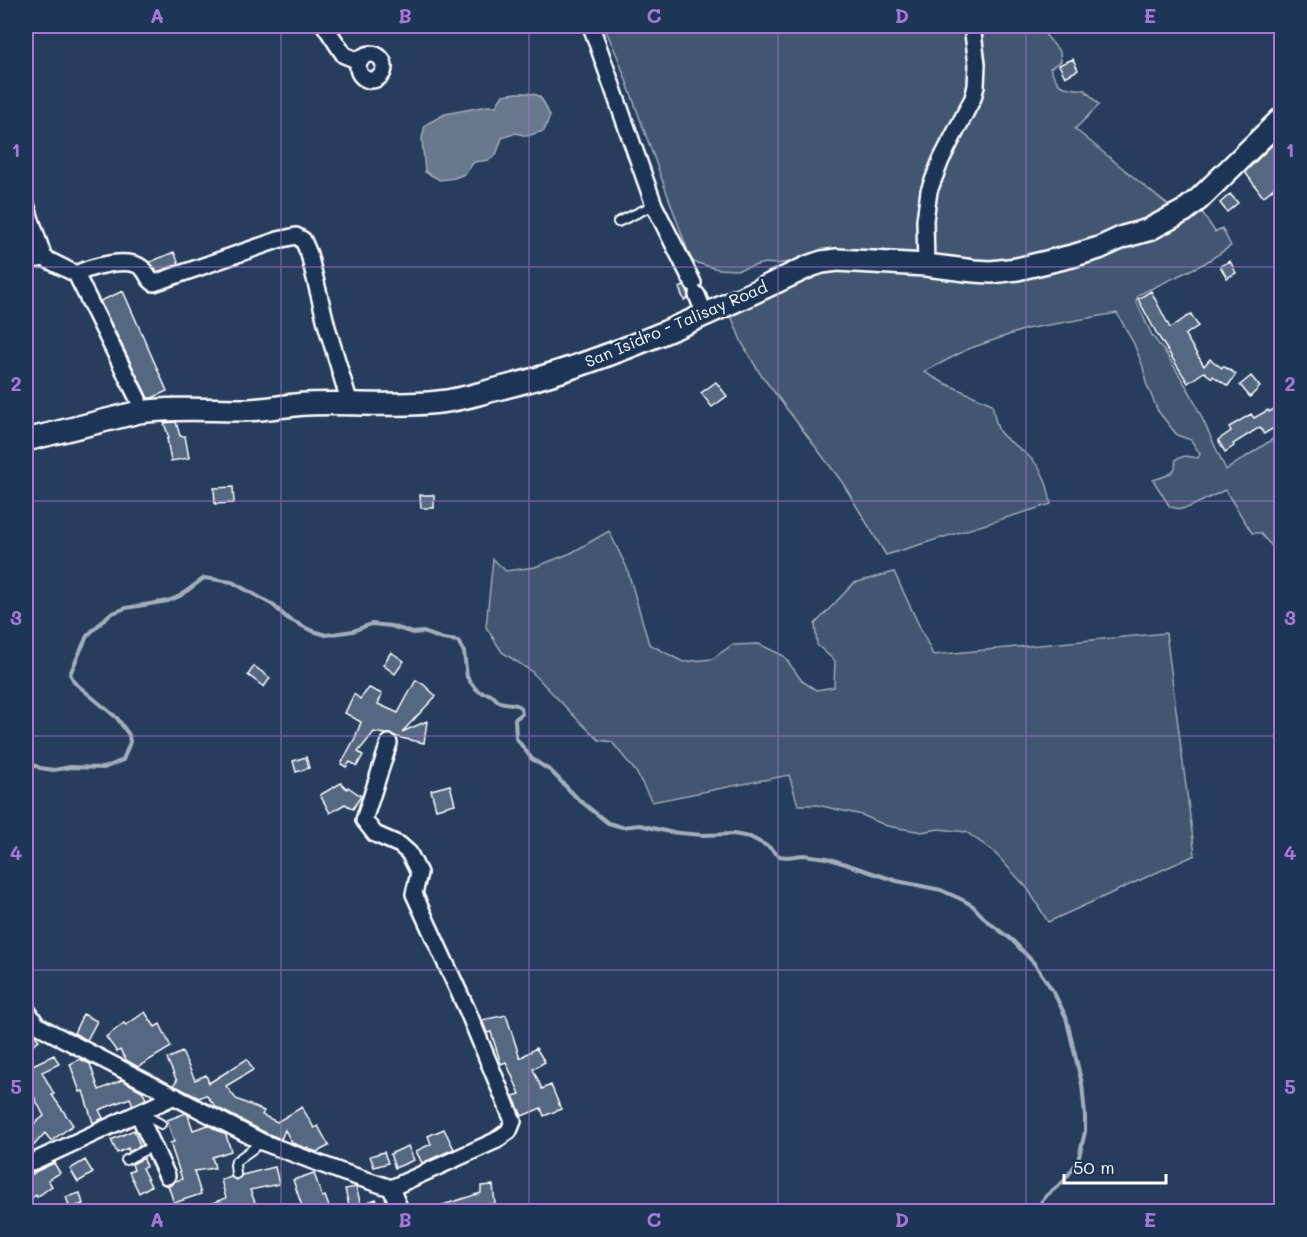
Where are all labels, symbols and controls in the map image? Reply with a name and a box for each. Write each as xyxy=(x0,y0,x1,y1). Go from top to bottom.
text: A xyxy=(150,2,164,28)
text: B xyxy=(398,2,412,28)
text: C xyxy=(647,2,662,28)
text: D xyxy=(895,2,909,28)
text: E xyxy=(1144,2,1156,28)
text: 1 xyxy=(12,136,20,162)
text: 1 xyxy=(1286,136,1294,162)
street label: San Isidro - Talisay Road xyxy=(581,276,770,372)
text: 2 xyxy=(10,370,22,396)
text: 2 xyxy=(1284,370,1296,396)
text: 3 xyxy=(10,604,22,630)
text: 3 xyxy=(1284,604,1296,630)
text: 4 xyxy=(10,839,23,865)
text: 4 xyxy=(1284,839,1297,865)
text: 5 xyxy=(10,1073,22,1099)
text: 5 xyxy=(1284,1073,1296,1099)
scale bar xyxy=(1064,1147,1166,1185)
text: 50 m xyxy=(1073,1155,1115,1179)
text: A xyxy=(150,1206,164,1232)
text: B xyxy=(398,1206,412,1232)
text: C xyxy=(647,1206,662,1232)
text: D xyxy=(895,1206,909,1232)
text: E xyxy=(1144,1206,1156,1232)

